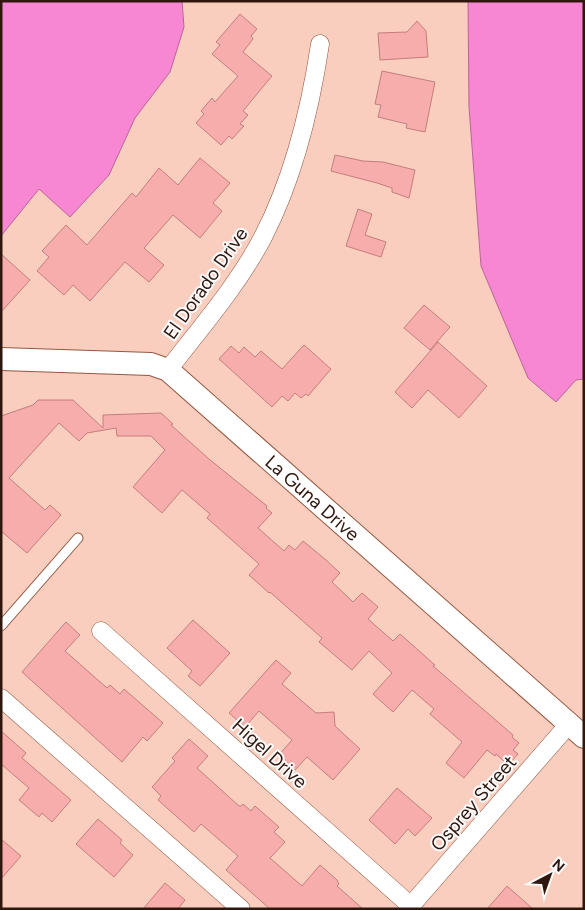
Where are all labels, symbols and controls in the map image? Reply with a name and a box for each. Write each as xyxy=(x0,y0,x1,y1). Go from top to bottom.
street label: El Dorado Drive xyxy=(158,223,252,344)
street label: La Guna Drive xyxy=(260,450,364,546)
street label: Higel Drive xyxy=(227,714,312,793)
street label: Osprey Street xyxy=(426,751,521,856)
north arrow xyxy=(525,850,575,900)
text: N xyxy=(549,856,568,876)

